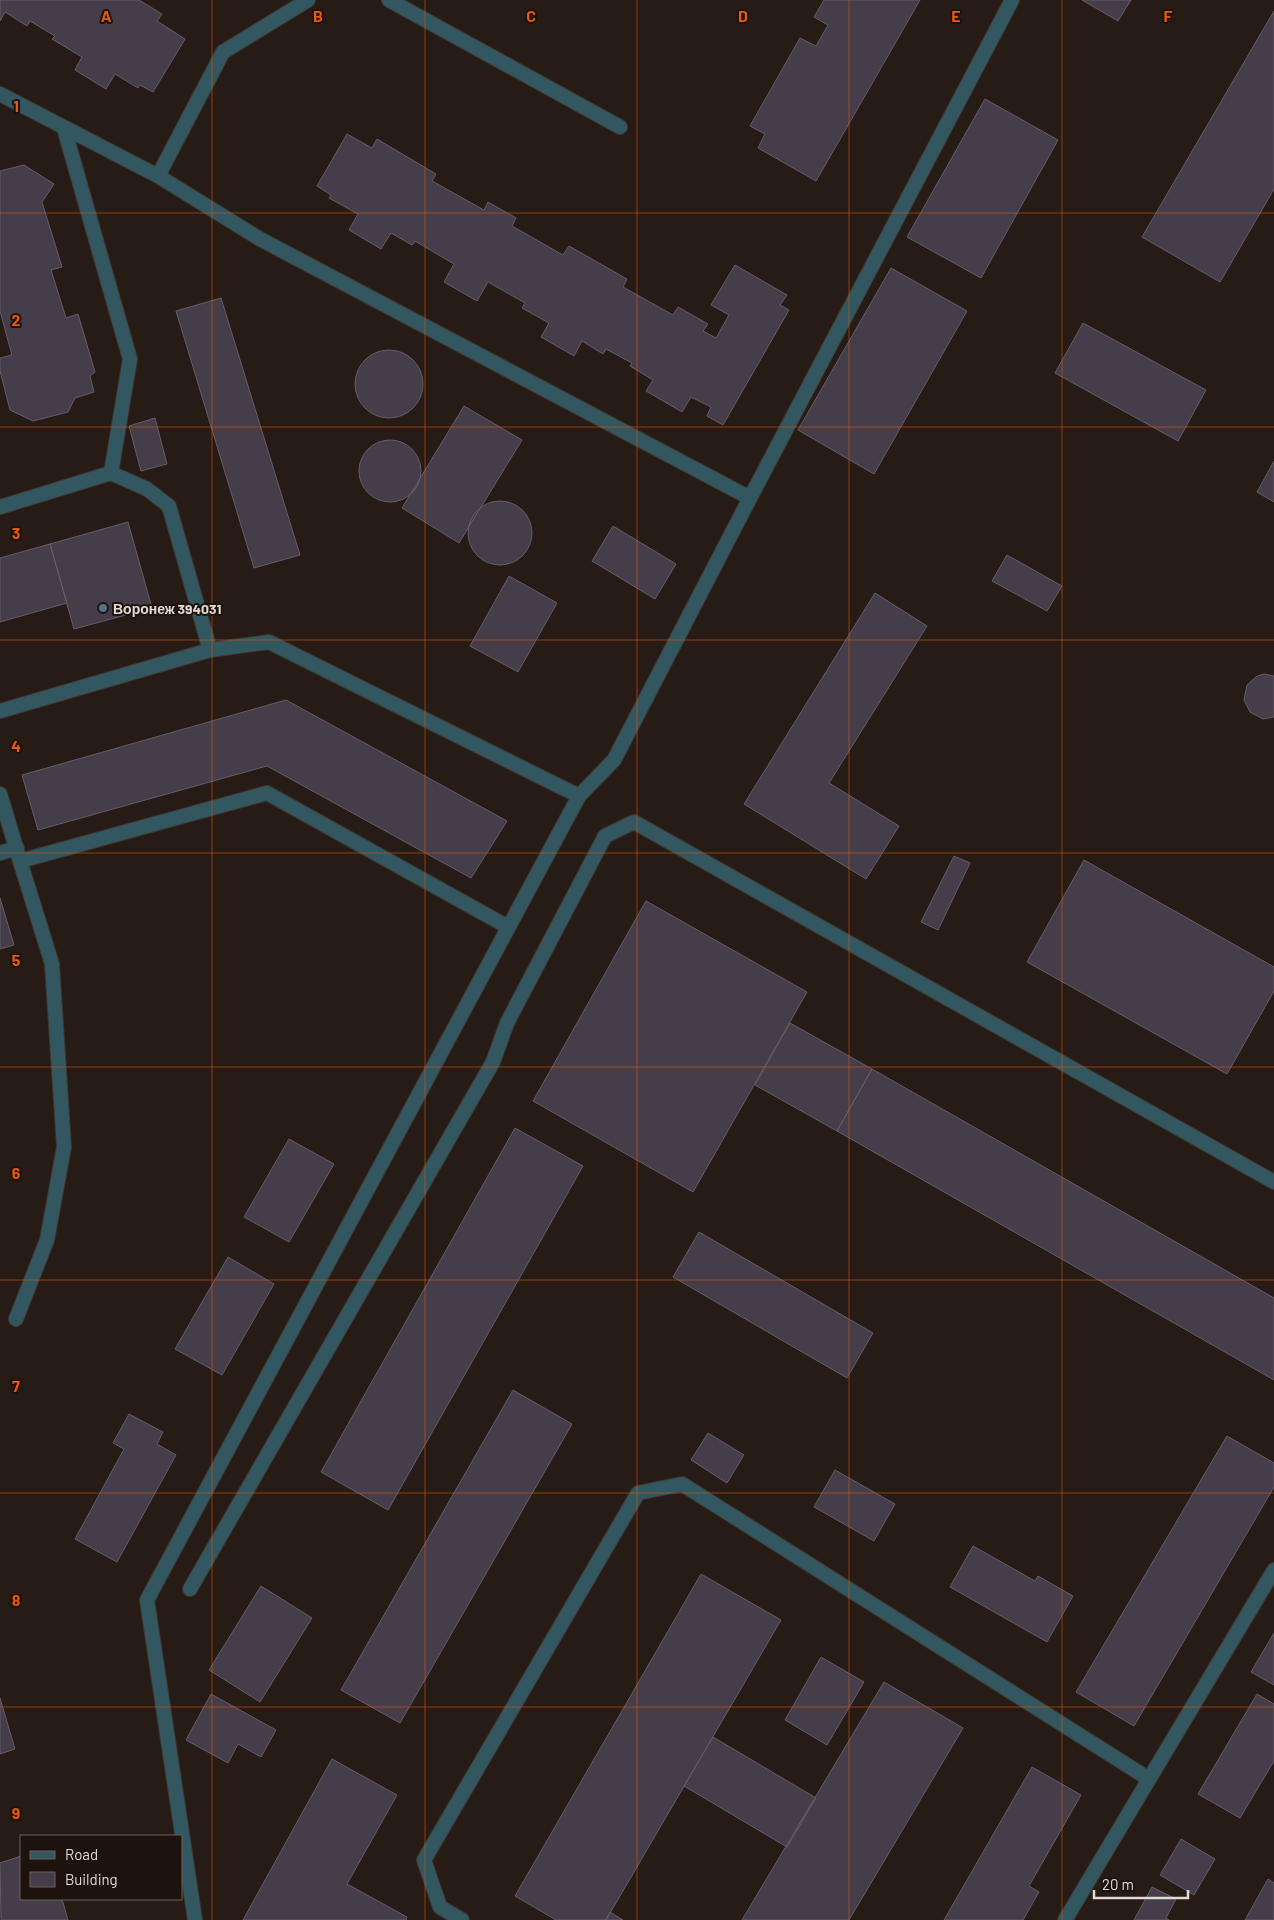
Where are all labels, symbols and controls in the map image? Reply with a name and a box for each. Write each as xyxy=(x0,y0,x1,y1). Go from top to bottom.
text: A xyxy=(101,6,112,25)
text: B xyxy=(313,6,323,25)
text: C xyxy=(526,6,536,25)
text: D xyxy=(738,6,748,25)
text: E xyxy=(951,6,961,25)
text: F xyxy=(1164,6,1173,25)
text: 1 xyxy=(13,96,19,115)
text: 2 xyxy=(12,310,21,329)
text: 3 xyxy=(12,523,20,542)
place label: Воронеж 394031 xyxy=(113,600,222,617)
marker: Воронеж 394031 xyxy=(97,602,109,614)
text: 4 xyxy=(11,736,21,755)
text: 5 xyxy=(12,950,21,969)
text: 6 xyxy=(12,1163,21,1182)
text: 7 xyxy=(12,1376,20,1395)
text: 8 xyxy=(12,1590,21,1609)
text: 9 xyxy=(12,1803,20,1822)
legend xyxy=(20,1835,182,1900)
text: Road xyxy=(65,1845,98,1863)
scale bar xyxy=(1094,1868,1188,1900)
text: Building xyxy=(65,1870,118,1888)
text: 20 m xyxy=(1102,1875,1134,1893)

